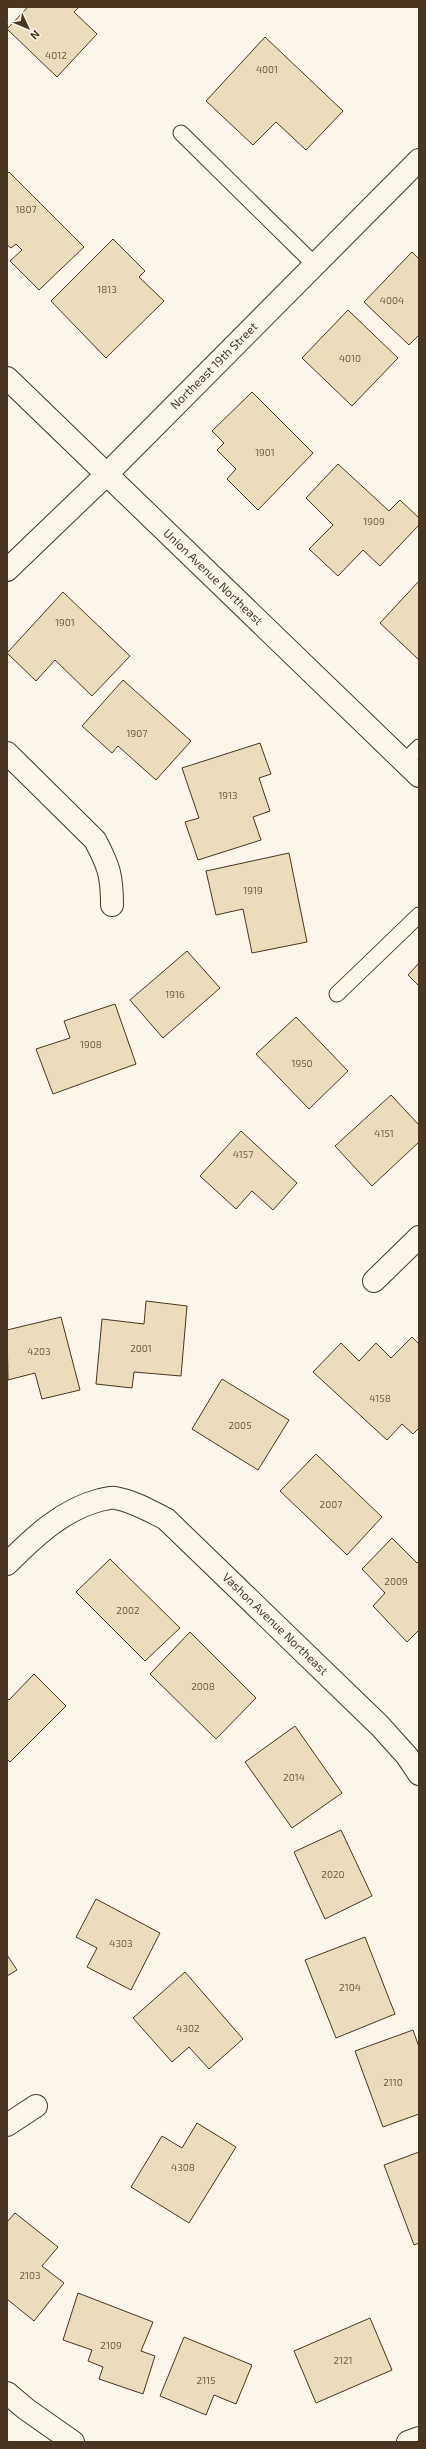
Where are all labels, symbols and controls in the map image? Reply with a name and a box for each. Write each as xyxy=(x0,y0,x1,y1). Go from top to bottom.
north arrow xyxy=(8,8,48,48)
text: N xyxy=(28,28,43,43)
house number: 4012 xyxy=(45,49,67,61)
house number: 4001 xyxy=(256,63,278,75)
house number: 1807 xyxy=(15,203,37,215)
house number: 1813 xyxy=(97,283,117,295)
house number: 4004 xyxy=(380,294,404,306)
street label: Northeast 19th Street xyxy=(167,319,260,412)
house number: 4010 xyxy=(339,352,361,364)
house number: 1901 xyxy=(255,446,275,458)
house number: 1909 xyxy=(363,515,385,527)
street label: Union Avenue Northeast xyxy=(161,525,266,628)
house number: 1901 xyxy=(55,616,75,628)
house number: 1907 xyxy=(127,727,147,739)
house number: 1913 xyxy=(218,789,238,801)
house number: 1919 xyxy=(243,884,263,896)
house number: 1916 xyxy=(165,988,185,1000)
house number: 1908 xyxy=(80,1038,102,1050)
house number: 1950 xyxy=(291,1057,313,1069)
house number: 4151 xyxy=(374,1127,394,1139)
house number: 4157 xyxy=(233,1148,253,1160)
house number: 2001 xyxy=(130,1342,152,1354)
house number: 4203 xyxy=(27,1345,51,1357)
house number: 4158 xyxy=(369,1392,391,1404)
house number: 2005 xyxy=(228,1419,252,1431)
house number: 2007 xyxy=(320,1498,342,1510)
street label: Vashon Avenue Northeast xyxy=(220,1569,332,1678)
house number: 2009 xyxy=(384,1575,408,1587)
house number: 2002 xyxy=(116,1604,140,1616)
house number: 2008 xyxy=(191,1680,215,1692)
house number: 2014 xyxy=(283,1771,305,1783)
house number: 2020 xyxy=(321,1868,345,1880)
house number: 4303 xyxy=(109,1937,133,1949)
house number: 2104 xyxy=(339,1981,361,1993)
house number: 4302 xyxy=(176,2022,200,2034)
house number: 2110 xyxy=(383,2076,403,2088)
house number: 4308 xyxy=(171,2161,195,2173)
house number: 2103 xyxy=(19,2269,41,2281)
house number: 2109 xyxy=(100,2339,122,2351)
house number: 2121 xyxy=(333,2354,353,2366)
house number: 2115 xyxy=(197,2374,215,2386)

